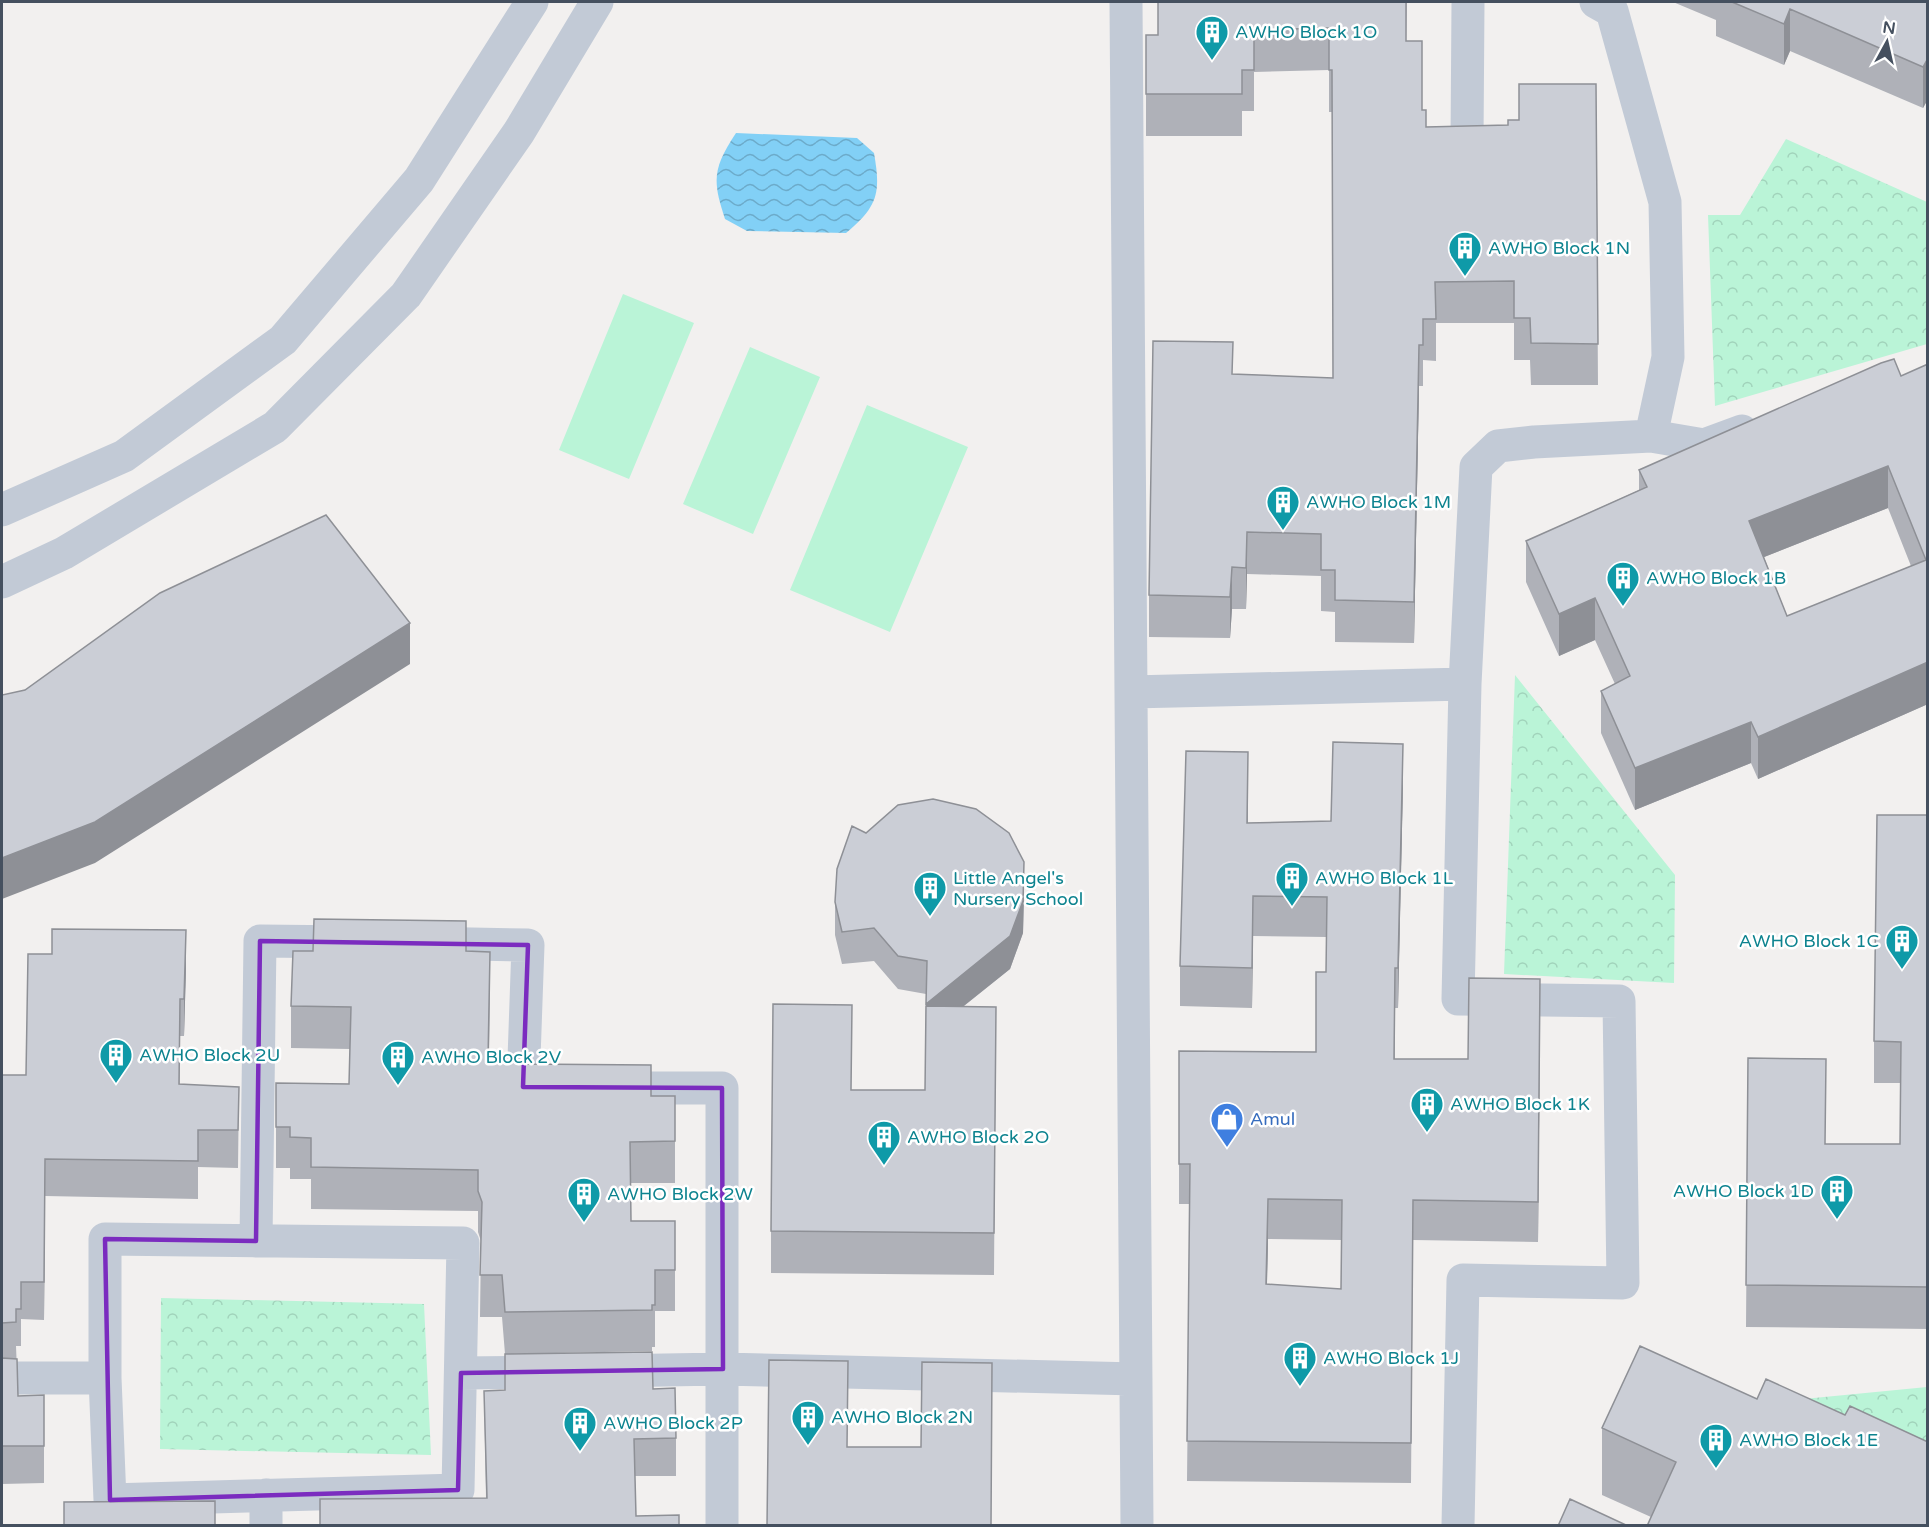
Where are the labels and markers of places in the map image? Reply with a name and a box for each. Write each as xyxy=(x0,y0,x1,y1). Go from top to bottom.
building icon: AWHO Block 1O xyxy=(1194,14,1230,61)
place label: AWHO Block 1O xyxy=(1235,21,1377,43)
building icon: AWHO Block 1N xyxy=(1447,230,1483,277)
place label: AWHO Block 1N xyxy=(1488,237,1630,259)
building icon: AWHO Block 1M xyxy=(1265,484,1301,531)
place label: AWHO Block 1M xyxy=(1306,491,1451,513)
building icon: AWHO Block 1B xyxy=(1605,560,1641,607)
place label: AWHO Block 1B xyxy=(1646,567,1786,589)
building icon: AWHO Block 1L xyxy=(1274,860,1310,907)
place label: Little Angel's Nursery School xyxy=(953,867,1083,910)
place label: AWHO Block 1L xyxy=(1315,867,1454,889)
building icon: Little Angel's Nursery School xyxy=(912,870,948,917)
building icon: AWHO Block 1C xyxy=(1884,923,1920,970)
place label: AWHO Block 1C xyxy=(1739,930,1879,952)
building icon: AWHO Block 2U xyxy=(98,1037,134,1084)
building icon: AWHO Block 2V xyxy=(380,1039,416,1086)
place label: AWHO Block 2U xyxy=(139,1044,280,1066)
place label: AWHO Block 2V xyxy=(421,1046,562,1068)
building icon: AWHO Block 1K xyxy=(1409,1086,1445,1133)
place label: AWHO Block 1K xyxy=(1450,1093,1590,1115)
shop icon: Amul xyxy=(1209,1101,1245,1148)
place label: Amul xyxy=(1250,1108,1295,1130)
building icon: AWHO Block 2O xyxy=(866,1119,902,1166)
place label: AWHO Block 2O xyxy=(907,1126,1049,1148)
building icon: AWHO Block 1D xyxy=(1819,1173,1855,1220)
building icon: AWHO Block 2W xyxy=(566,1176,602,1223)
place label: AWHO Block 1D xyxy=(1673,1180,1814,1202)
place label: AWHO Block 2W xyxy=(607,1183,753,1205)
building icon: AWHO Block 1J xyxy=(1282,1340,1318,1387)
place label: AWHO Block 1J xyxy=(1323,1347,1459,1369)
building icon: AWHO Block 2N xyxy=(790,1399,826,1446)
building icon: AWHO Block 2P xyxy=(562,1405,598,1452)
place label: AWHO Block 2N xyxy=(831,1406,973,1428)
place label: AWHO Block 2P xyxy=(603,1412,743,1434)
building icon: AWHO Block 1E xyxy=(1698,1422,1734,1469)
place label: AWHO Block 1E xyxy=(1739,1429,1878,1451)

